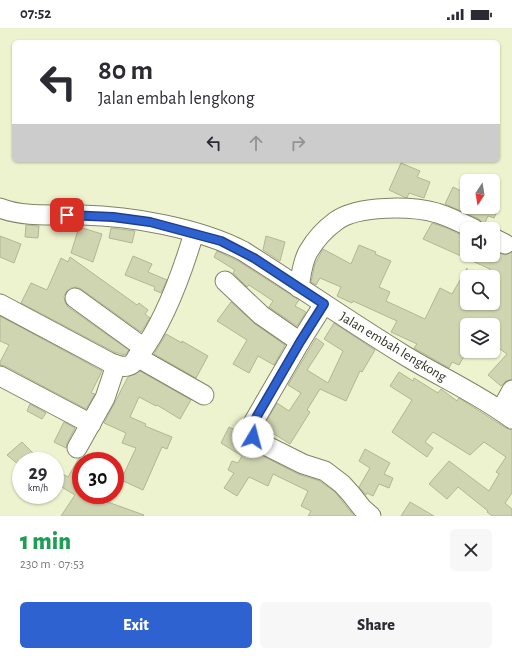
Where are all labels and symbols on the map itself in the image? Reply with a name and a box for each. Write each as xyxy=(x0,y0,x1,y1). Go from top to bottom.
north arrow xyxy=(460,174,500,214)
pin xyxy=(50,198,84,232)
street label: Jalan embah lengkong xyxy=(337,310,449,384)
position arrow xyxy=(232,416,274,458)
speed limit sign: 30 xyxy=(72,452,124,504)

